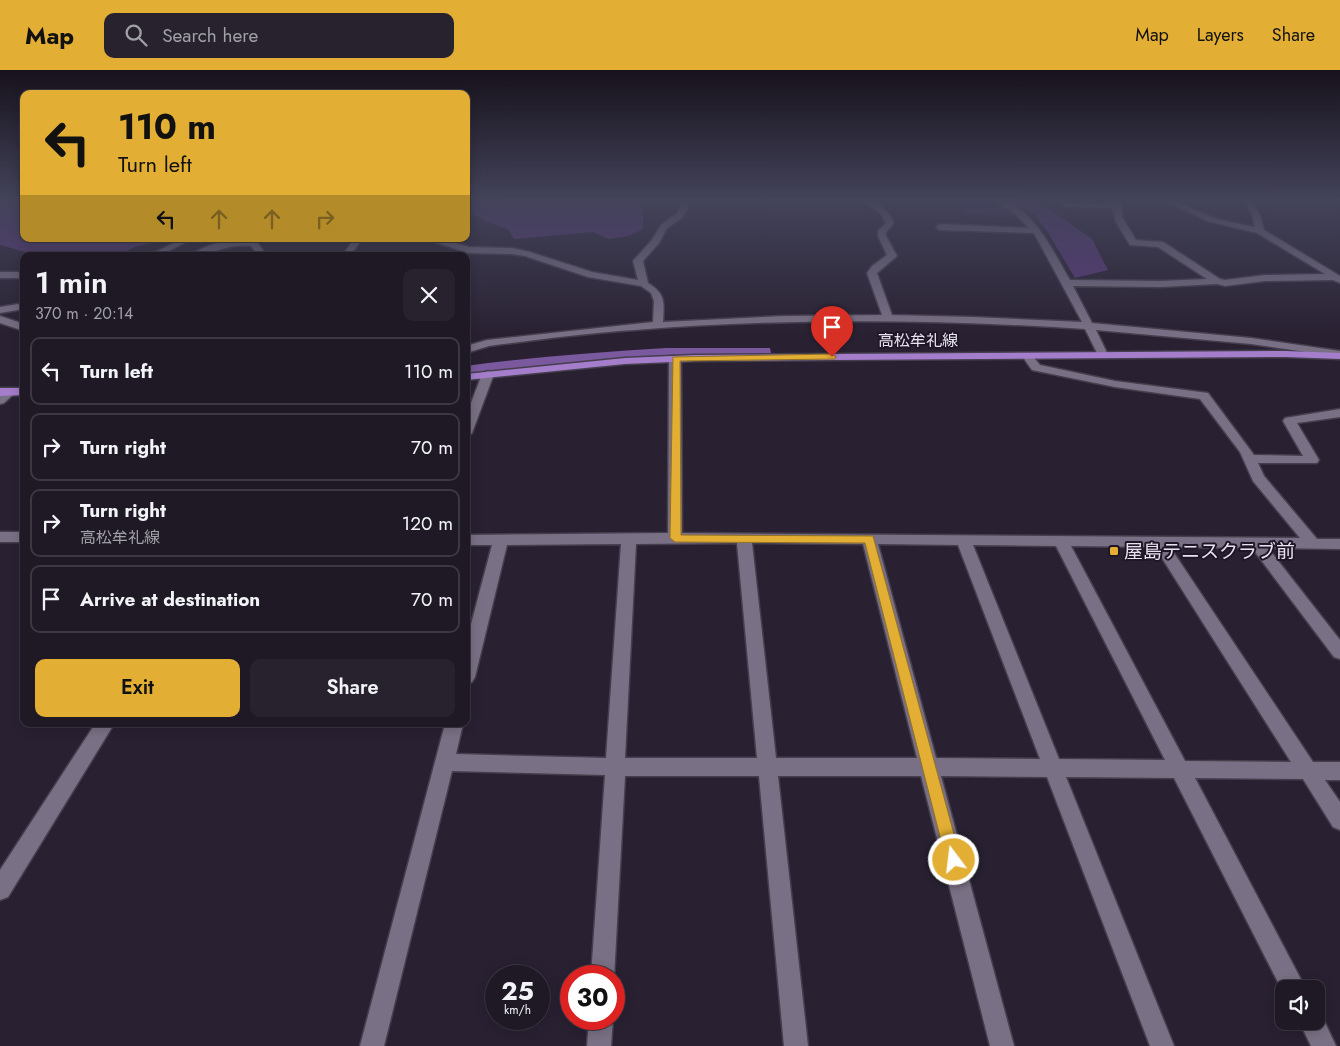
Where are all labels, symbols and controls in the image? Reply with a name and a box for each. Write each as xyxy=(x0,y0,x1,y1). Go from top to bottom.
search box xyxy=(104,13,454,58)
text: Map xyxy=(25,18,74,53)
icon: search xyxy=(122,21,150,49)
text: Search here xyxy=(162,22,258,49)
text: Map xyxy=(1135,22,1169,48)
text: Layers xyxy=(1197,22,1244,48)
text: Share xyxy=(1272,22,1315,48)
text: 110 m xyxy=(118,102,216,152)
icon: left xyxy=(35,110,100,175)
text: Turn left xyxy=(118,148,192,180)
icon: left xyxy=(152,205,180,233)
icon: ahead xyxy=(205,205,233,233)
icon: ahead xyxy=(258,205,286,233)
icon: right xyxy=(311,205,339,233)
text: 1 min xyxy=(35,261,108,304)
button: close xyxy=(403,269,455,321)
text: 370 m · 20:14 xyxy=(35,302,133,325)
pin xyxy=(811,306,853,357)
icon: arrive xyxy=(818,313,846,341)
street label: 高松牟礼線 xyxy=(878,329,958,352)
icon: left xyxy=(37,357,65,385)
text: Turn left xyxy=(80,358,153,385)
text: 110 m xyxy=(404,358,453,385)
icon: right xyxy=(37,433,65,461)
text: Turn right xyxy=(80,434,166,461)
text: 70 m xyxy=(411,434,453,461)
text: Turn right xyxy=(80,497,166,524)
icon: right xyxy=(37,509,65,537)
text: 120 m xyxy=(402,510,453,537)
text: 高松牟礼線 xyxy=(80,526,160,549)
place label: 屋島テニスクラブ前 xyxy=(1124,538,1295,565)
marker: 屋島テニスクラブ前 xyxy=(1108,545,1120,557)
icon: arrive xyxy=(37,585,65,613)
text: Arrive at destination xyxy=(80,586,260,613)
text: 70 m xyxy=(411,586,453,613)
button: Exit xyxy=(35,659,240,717)
button: Share xyxy=(250,659,455,717)
position arrow xyxy=(927,833,979,885)
speed limit sign: 30 xyxy=(560,965,625,1030)
text: 25 xyxy=(501,973,534,1009)
map controls xyxy=(1275,980,1325,1030)
button: sound xyxy=(1275,980,1325,1030)
text: km/h xyxy=(504,1001,531,1019)

